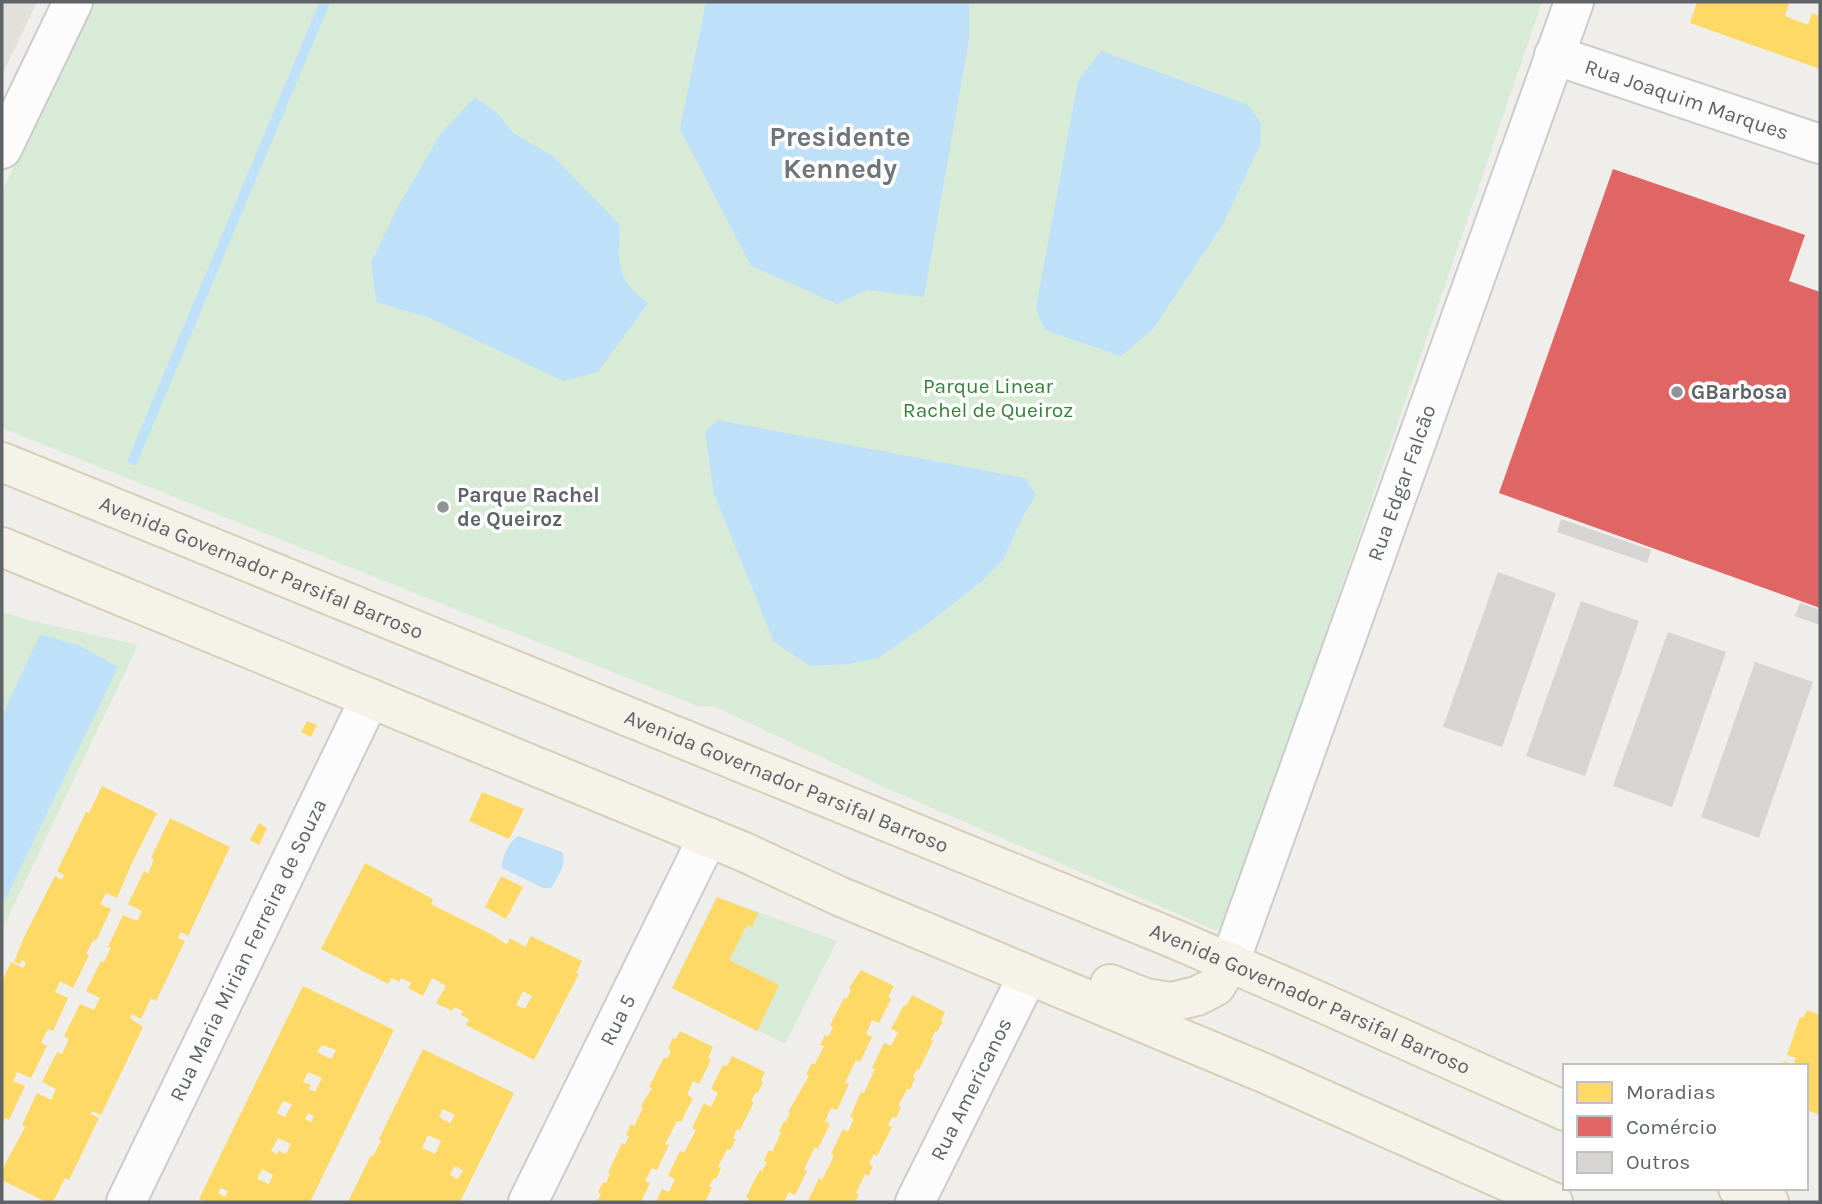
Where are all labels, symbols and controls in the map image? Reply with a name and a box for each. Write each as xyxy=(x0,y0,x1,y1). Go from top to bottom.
street label: Rua Joaquim Marques xyxy=(1582,54,1792,145)
district label: Presidente Kennedy xyxy=(769,120,911,185)
park label: Parque Linear Rachel de Queiroz xyxy=(903,374,1073,422)
place label: GBarbosa xyxy=(1691,380,1788,404)
marker: GBarbosa xyxy=(1669,384,1685,400)
street label: Rua Edgar Falcão xyxy=(1363,401,1441,564)
place label: Parque Rachel de Queiroz xyxy=(457,483,600,531)
street label: Avenida Governador Parsifal Barroso xyxy=(96,491,427,644)
marker: Parque Rachel de Queiroz xyxy=(435,499,451,515)
street label: Avenida Governador Parsifal Barroso xyxy=(621,705,952,858)
street label: Rua Maria Mirian Ferreira de Souza xyxy=(165,795,331,1105)
street label: Avenida Governador Parsifal Barroso xyxy=(1146,918,1474,1079)
street label: Rua 5 xyxy=(595,990,640,1049)
street label: Rua Americanos xyxy=(926,1014,1017,1164)
legend xyxy=(1563,1064,1808,1190)
text: Moradias xyxy=(1626,1080,1716,1104)
text: Comércio xyxy=(1626,1115,1717,1139)
text: Outros xyxy=(1626,1150,1690,1174)

